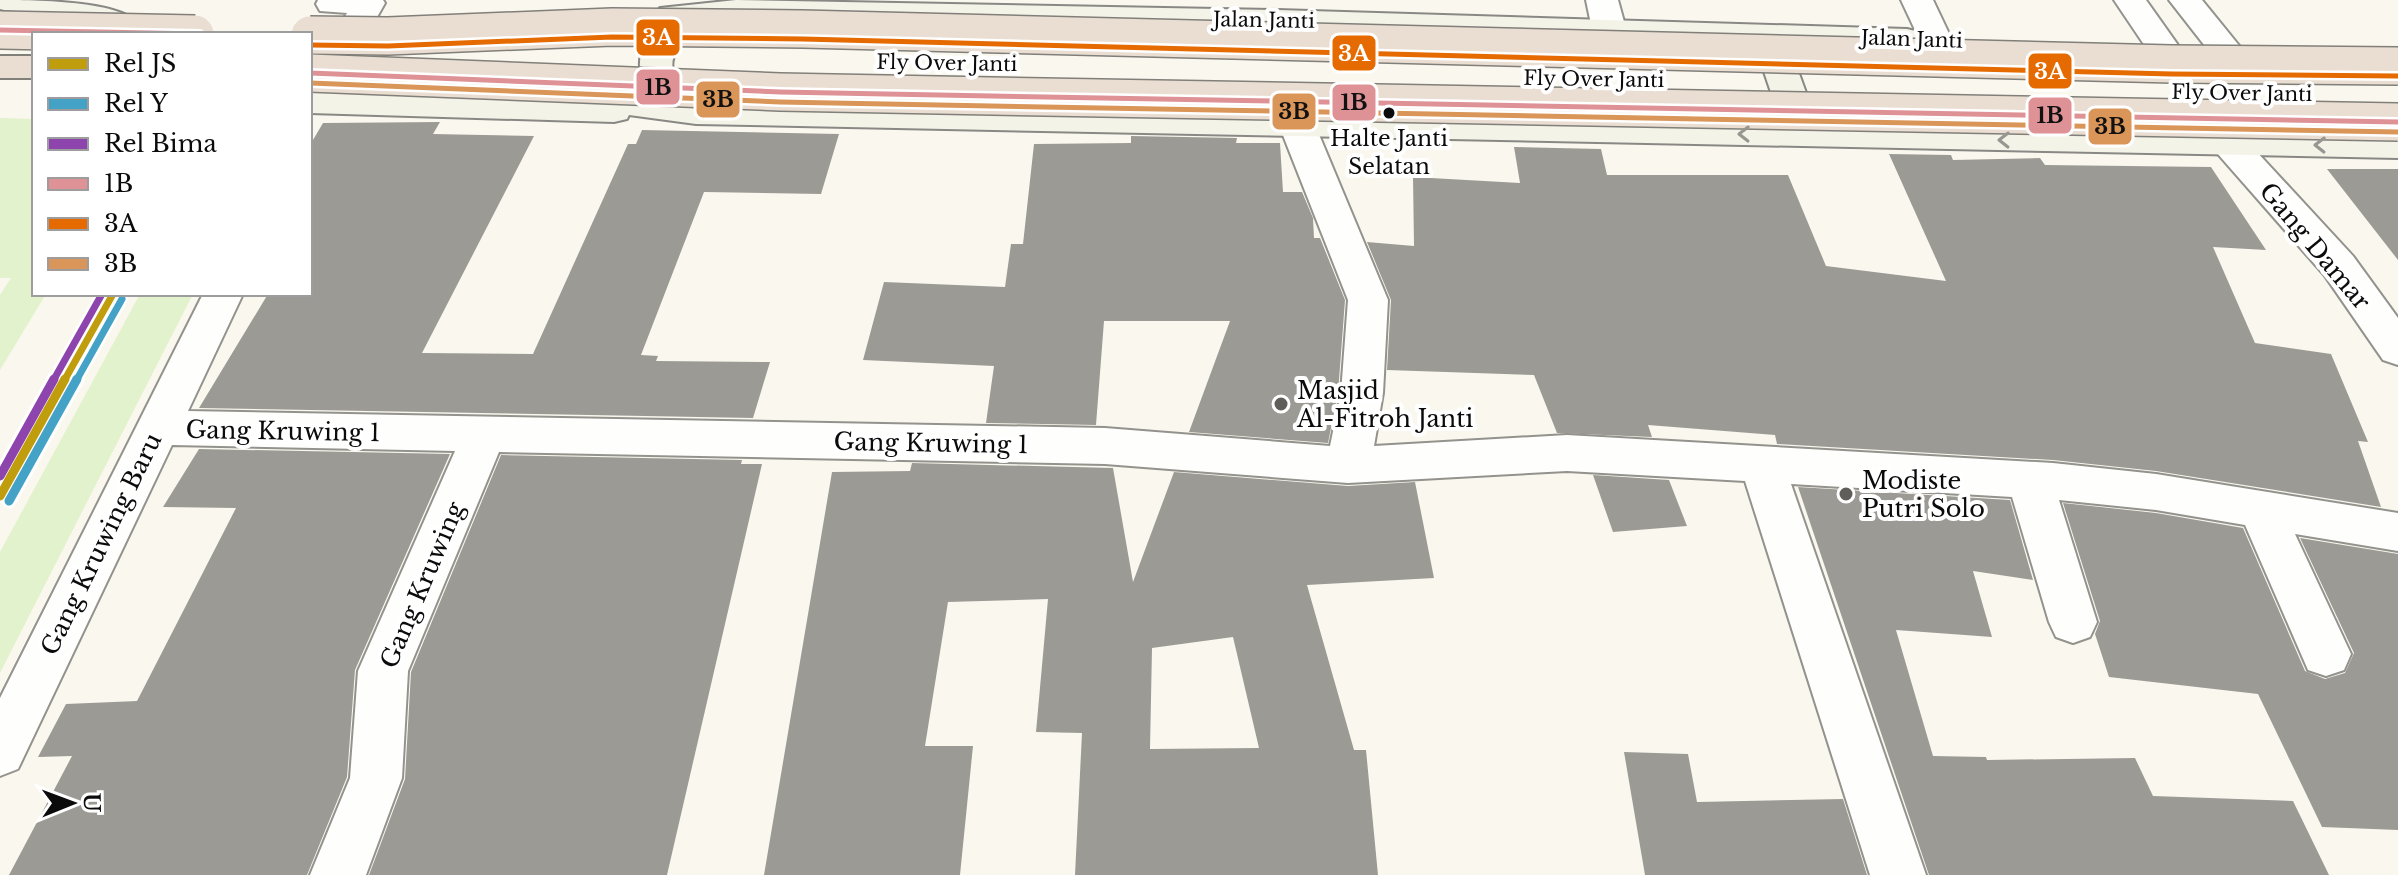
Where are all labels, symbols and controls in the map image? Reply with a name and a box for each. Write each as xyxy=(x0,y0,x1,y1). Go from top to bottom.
street label: Jalan Janti xyxy=(1210,7,1315,33)
line badge: 3A xyxy=(635,18,681,57)
text: 3A xyxy=(642,24,675,51)
street label: Jalan Janti xyxy=(1858,25,1963,53)
legend xyxy=(32,32,312,296)
line badge: 3A xyxy=(1331,34,1377,72)
text: 3A xyxy=(1338,40,1371,67)
text: Rel JS xyxy=(104,49,176,78)
street label: Fly Over Janti xyxy=(876,50,1018,76)
line badge: 3A xyxy=(2027,52,2073,90)
text: 3A xyxy=(2034,58,2067,85)
street label: Fly Over Janti xyxy=(1523,66,1665,92)
line badge: 1B xyxy=(635,68,681,106)
text: 1B xyxy=(644,74,672,101)
line badge: 3B xyxy=(695,80,741,119)
street label: Fly Over Janti xyxy=(2171,80,2313,106)
line badge: 1B xyxy=(1331,83,1377,122)
text: 3B xyxy=(702,86,734,113)
text: Rel Y xyxy=(104,89,168,118)
text: 1B xyxy=(1340,89,1368,116)
line badge: 3B xyxy=(1271,92,1317,131)
line badge: 1B xyxy=(2027,96,2073,135)
text: 3B xyxy=(1278,98,1310,125)
text: 1B xyxy=(2036,102,2064,129)
marker: Halte Janti Selatan xyxy=(1381,105,1397,121)
line badge: 3B xyxy=(2087,107,2133,146)
text: 3B xyxy=(2094,113,2126,140)
place label: Halte Janti Selatan xyxy=(1330,125,1449,180)
one-way arrow xyxy=(1737,126,1750,143)
text: Rel Bima xyxy=(104,129,218,158)
one-way arrow xyxy=(1997,131,2010,149)
one-way arrow xyxy=(2313,136,2326,154)
text: 1B xyxy=(104,169,133,198)
street label: Gang Damar xyxy=(2254,177,2377,316)
text: 3A xyxy=(104,209,138,238)
text: 3B xyxy=(104,249,137,278)
place label: Masjid Al-Fitroh Janti xyxy=(1296,376,1474,433)
marker: Masjid Al-Fitroh Janti xyxy=(1272,395,1290,413)
street label: Gang Kruwing 1 xyxy=(185,415,381,447)
street label: Gang Kruwing 1 xyxy=(833,427,1029,459)
street label: Gang Kruwing Baru xyxy=(35,428,167,660)
place label: Modiste Putri Solo xyxy=(1862,466,1985,523)
marker: Modiste Putri Solo xyxy=(1837,485,1855,503)
street label: Gang Kruwing xyxy=(374,497,470,672)
north arrow xyxy=(32,763,112,843)
text: U xyxy=(78,793,105,813)

